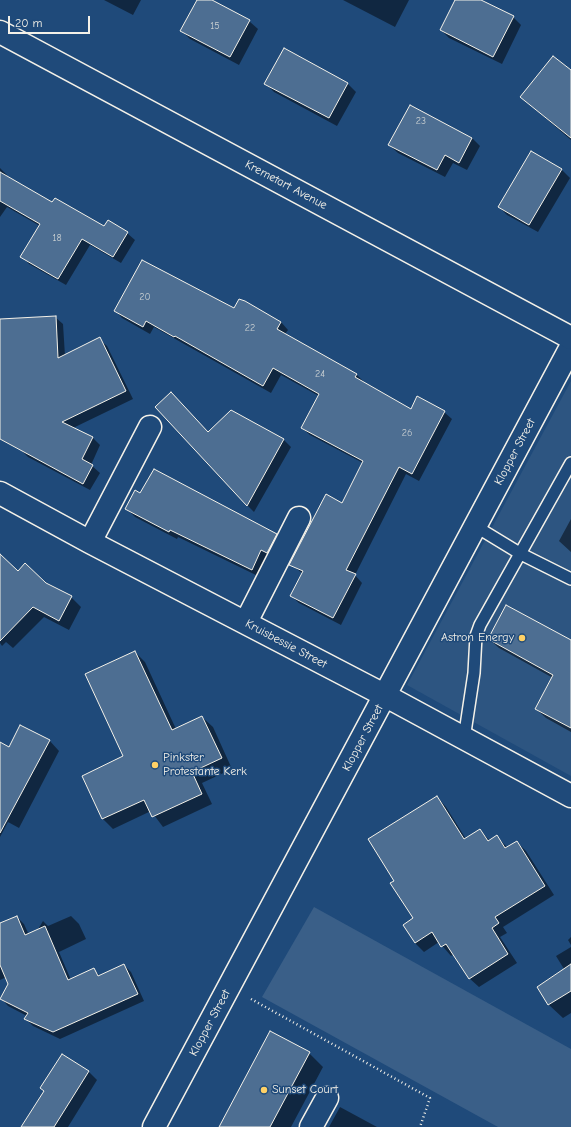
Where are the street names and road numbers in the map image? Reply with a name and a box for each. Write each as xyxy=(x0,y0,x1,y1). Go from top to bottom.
street label: Kremetart Avenue xyxy=(242,157,330,213)
street label: Klopper Street xyxy=(491,416,539,488)
street label: Kruisbessie Street xyxy=(243,616,329,672)
street label: Klopper Street xyxy=(339,702,387,774)
street label: Klopper Street xyxy=(186,987,234,1059)

